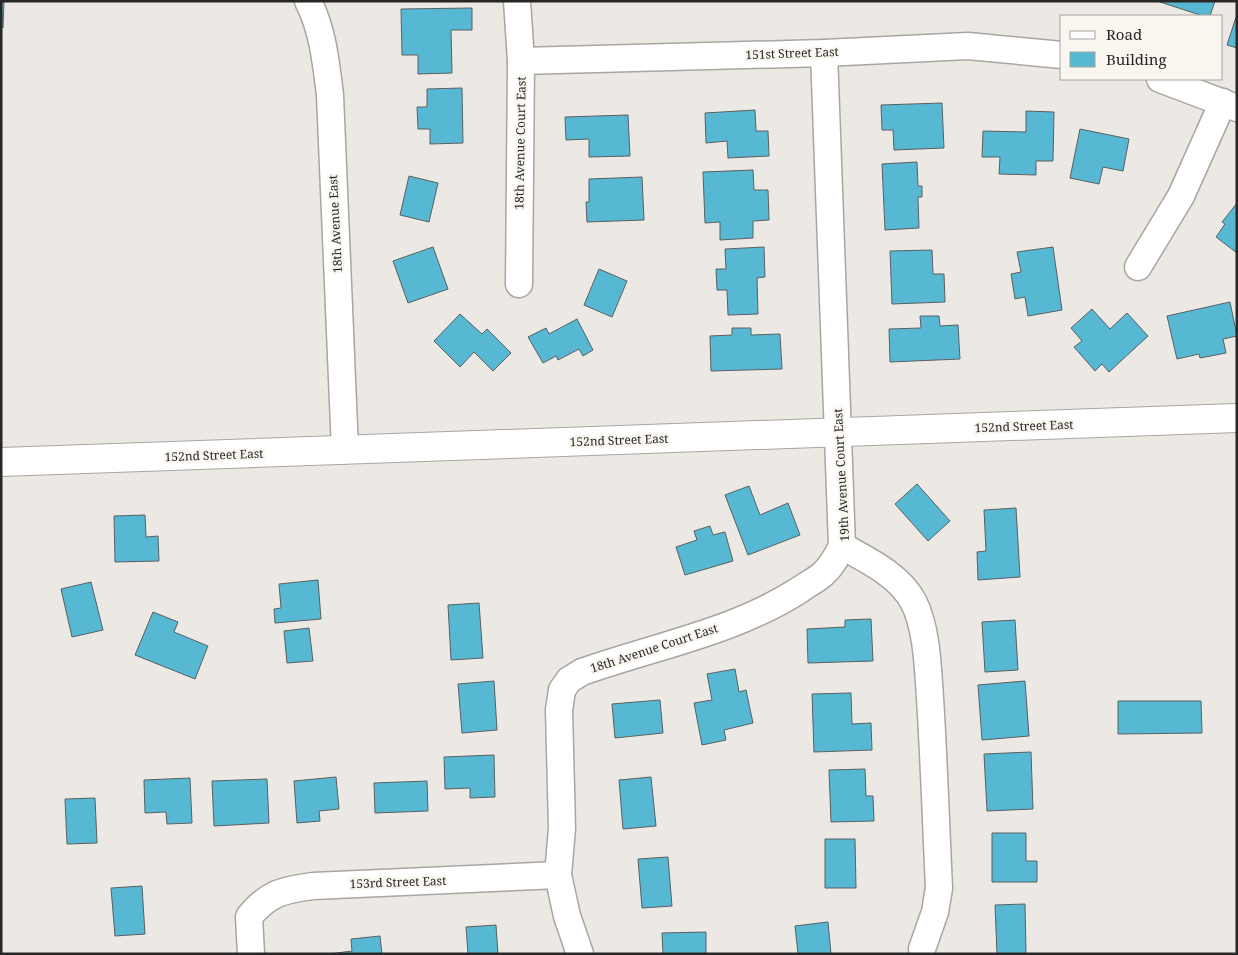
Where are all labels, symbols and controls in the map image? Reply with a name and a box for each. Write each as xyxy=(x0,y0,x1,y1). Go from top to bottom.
legend xyxy=(1060,15,1223,80)
text: Road xyxy=(1106,24,1142,44)
street label: 151st Street East xyxy=(745,43,839,63)
text: Building xyxy=(1106,49,1167,69)
street label: 18th Avenue Court East xyxy=(510,76,530,210)
street label: 18th Avenue East xyxy=(324,174,346,274)
street label: 19th Avenue Court East xyxy=(829,408,853,542)
street label: 152nd Street East xyxy=(974,416,1074,436)
street label: 152nd Street East xyxy=(569,430,669,450)
street label: 152nd Street East xyxy=(164,445,264,465)
street label: 18th Avenue Court East xyxy=(588,619,720,677)
street label: 153rd Street East xyxy=(349,872,447,892)

